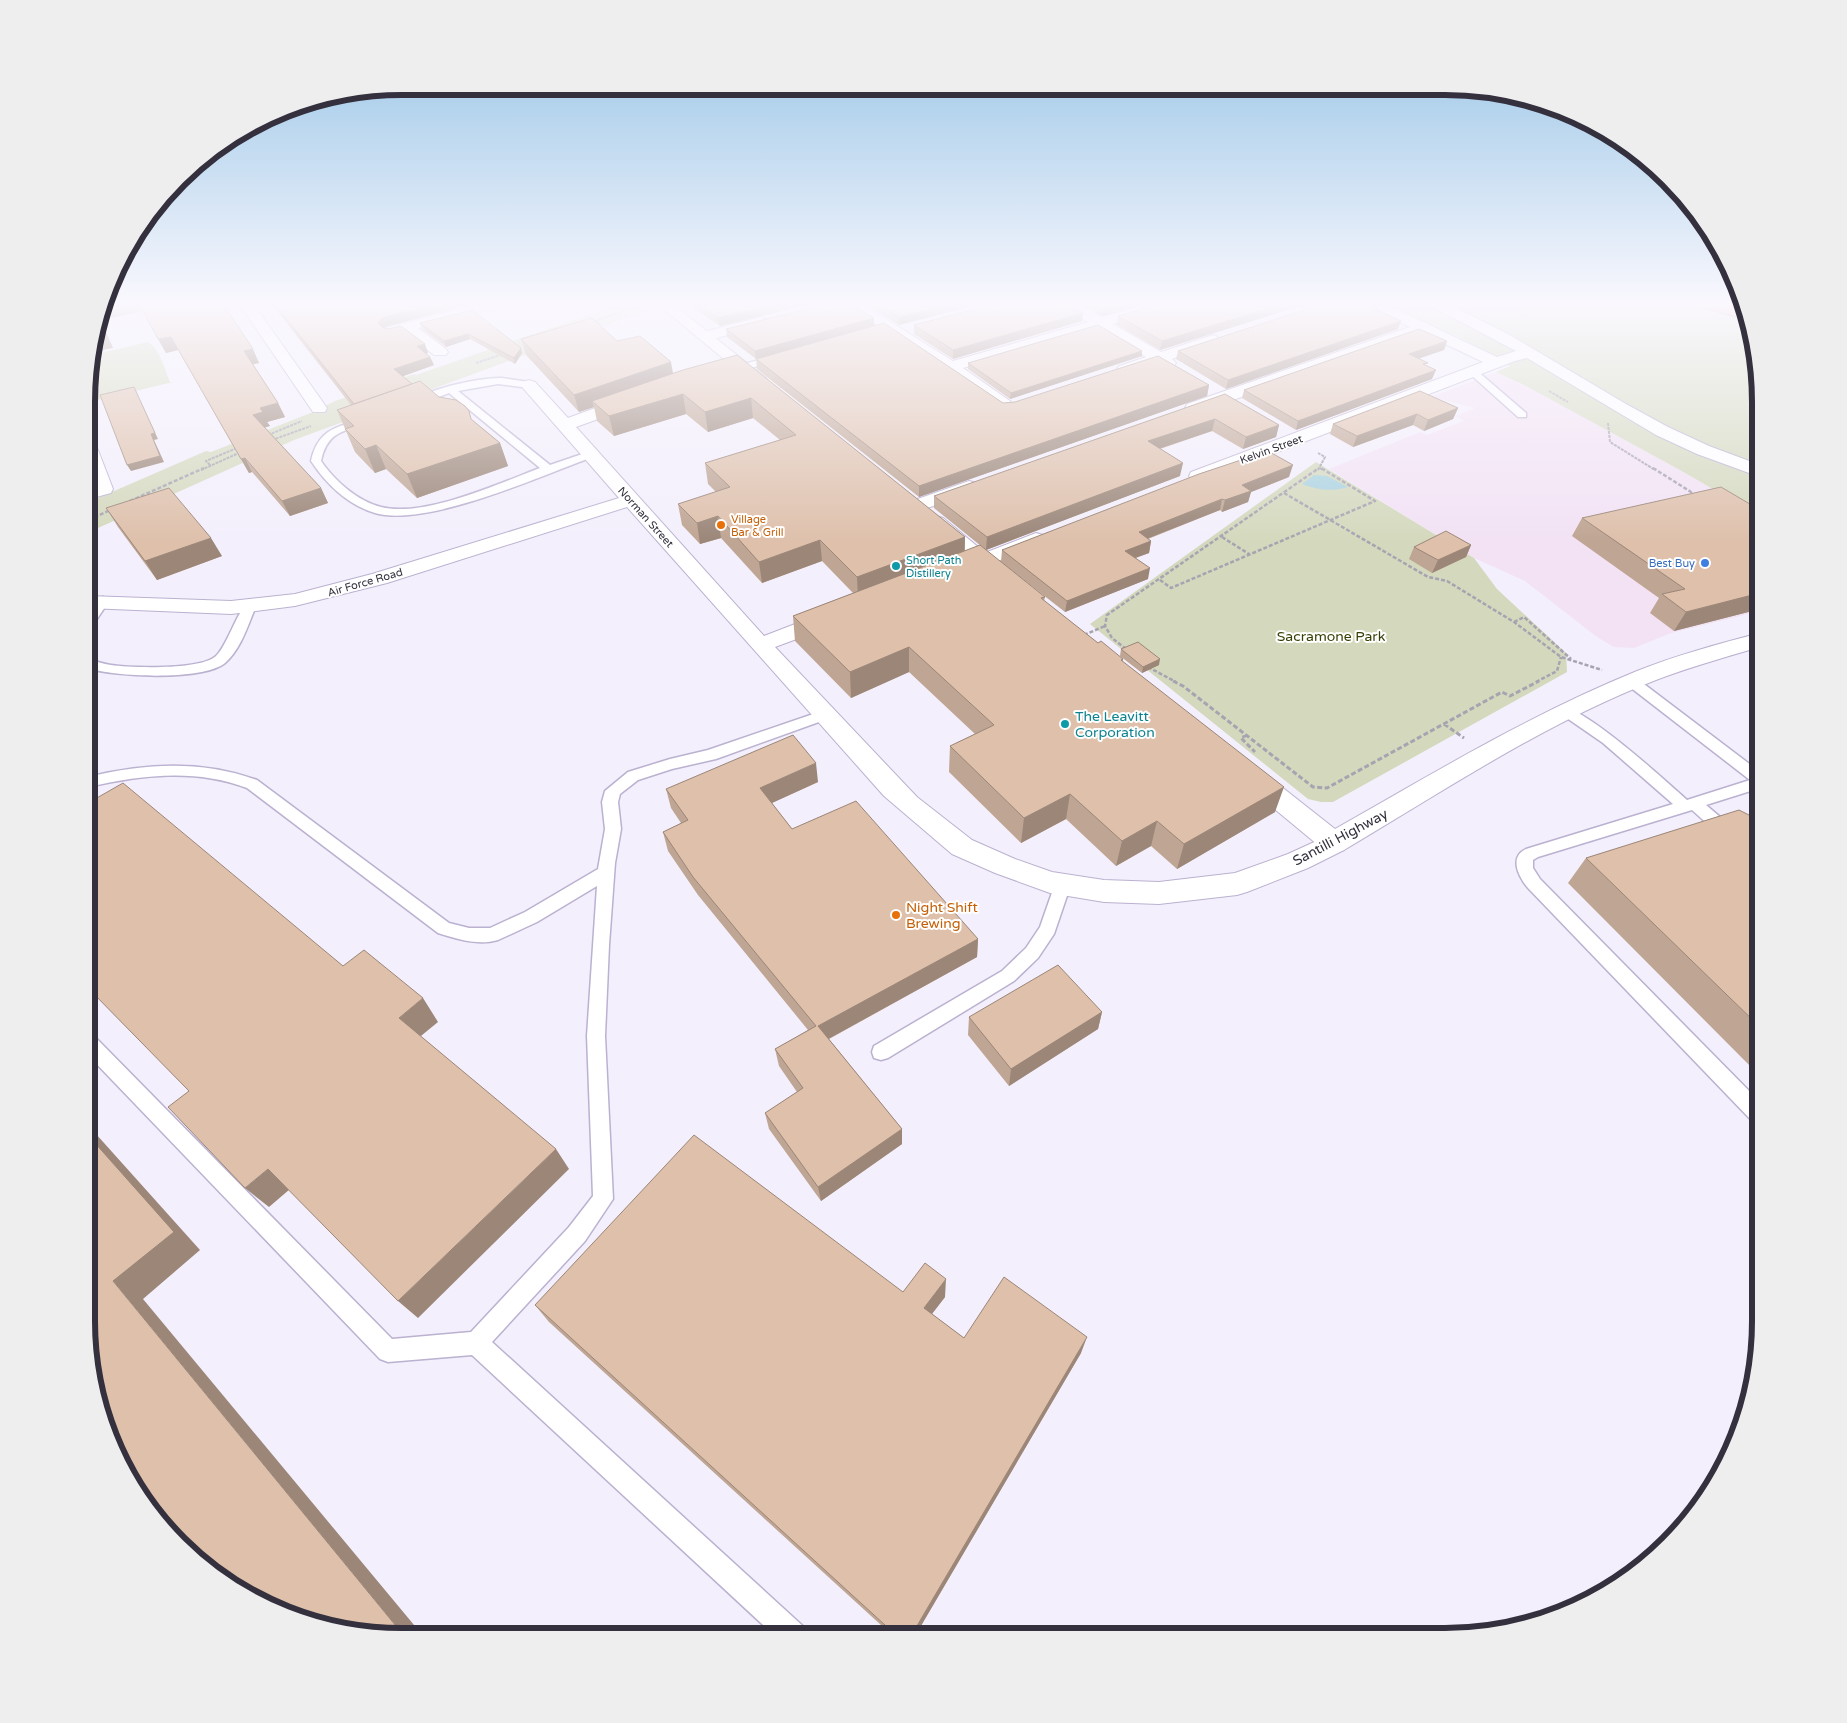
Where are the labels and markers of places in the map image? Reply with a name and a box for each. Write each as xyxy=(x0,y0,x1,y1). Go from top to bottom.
place label: Village Bar & Grill xyxy=(731,513,784,539)
marker: Village Bar & Grill xyxy=(715,519,727,531)
place label: Short Path Distillery xyxy=(906,554,961,580)
place label: Best Buy xyxy=(1649,557,1695,570)
marker: Best Buy xyxy=(1699,557,1711,569)
marker: Short Path Distillery xyxy=(890,560,902,572)
place label: The Leavitt Corporation xyxy=(1075,708,1155,741)
marker: The Leavitt Corporation xyxy=(1059,718,1071,730)
place label: Night Shift Brewing xyxy=(906,899,978,932)
marker: Night Shift Brewing xyxy=(890,909,902,921)

